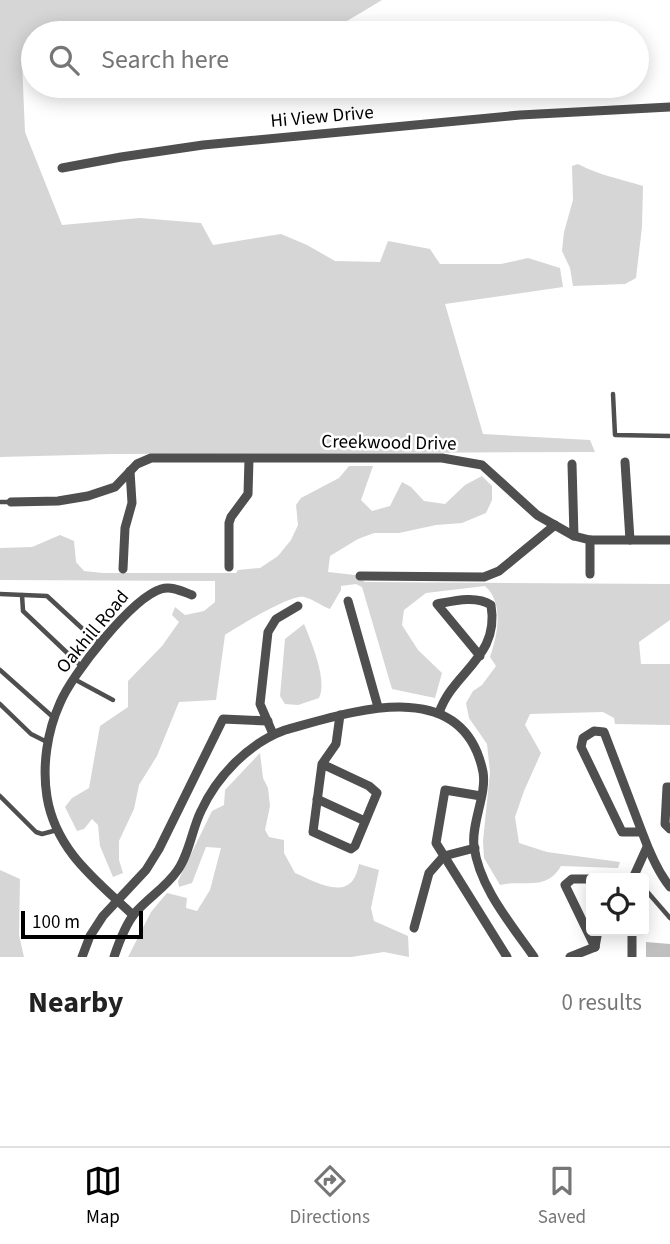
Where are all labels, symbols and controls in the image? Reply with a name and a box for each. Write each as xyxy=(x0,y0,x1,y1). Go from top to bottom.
search box xyxy=(21,21,649,98)
icon: search xyxy=(45,41,83,79)
text: Search here xyxy=(101,41,229,78)
street label: Hi View Drive xyxy=(269,99,375,135)
street label: Creekwood Drive xyxy=(321,428,457,458)
street label: Oakhill Road xyxy=(50,585,136,679)
map controls xyxy=(586,873,649,936)
button: locate xyxy=(586,873,649,936)
scale bar xyxy=(21,908,144,940)
text: 100 m xyxy=(32,909,80,936)
text: Nearby xyxy=(28,981,123,1024)
text: 0 results xyxy=(562,986,642,1019)
tab: Map xyxy=(84,1162,122,1231)
tab: Directions xyxy=(290,1162,370,1231)
tab: Saved xyxy=(538,1162,586,1231)

